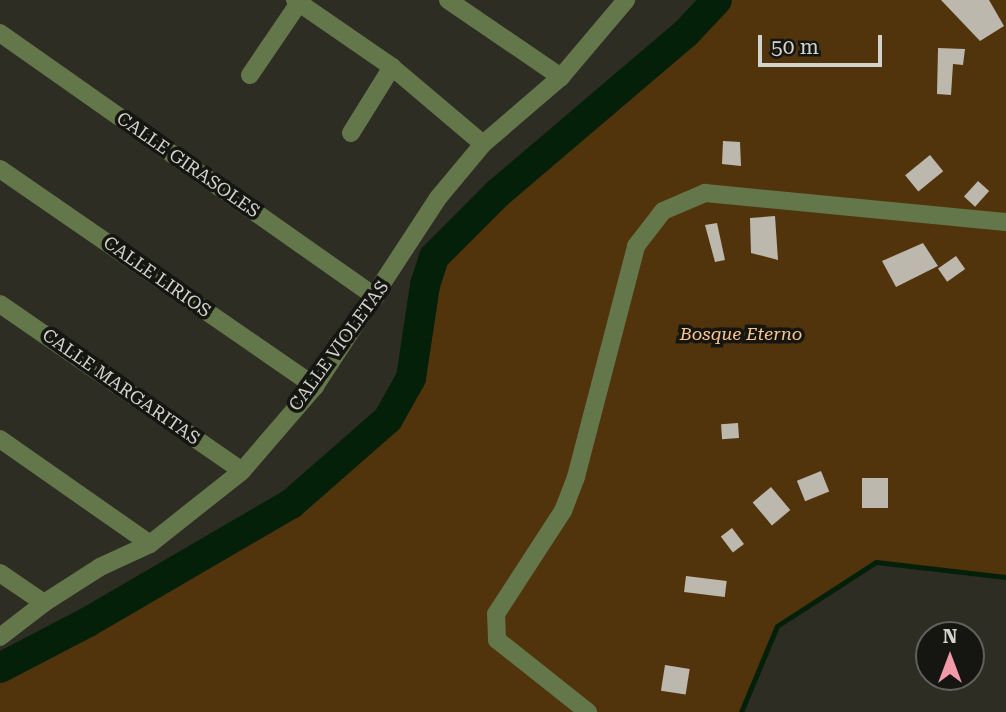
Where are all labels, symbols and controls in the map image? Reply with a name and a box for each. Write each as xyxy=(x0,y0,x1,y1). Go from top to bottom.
scale bar xyxy=(761,21,885,65)
text: 50 m xyxy=(771,35,819,59)
street label: CALLE GIRASOLES xyxy=(112,108,264,222)
street label: CALLE LIRIOS xyxy=(99,232,215,322)
street label: CALLE VIOLETAS xyxy=(285,277,393,415)
park label: Bosque Eterno xyxy=(680,323,802,345)
street label: CALLE MARGARITAS xyxy=(38,324,204,450)
north arrow xyxy=(915,621,985,691)
text: N xyxy=(943,625,957,648)

